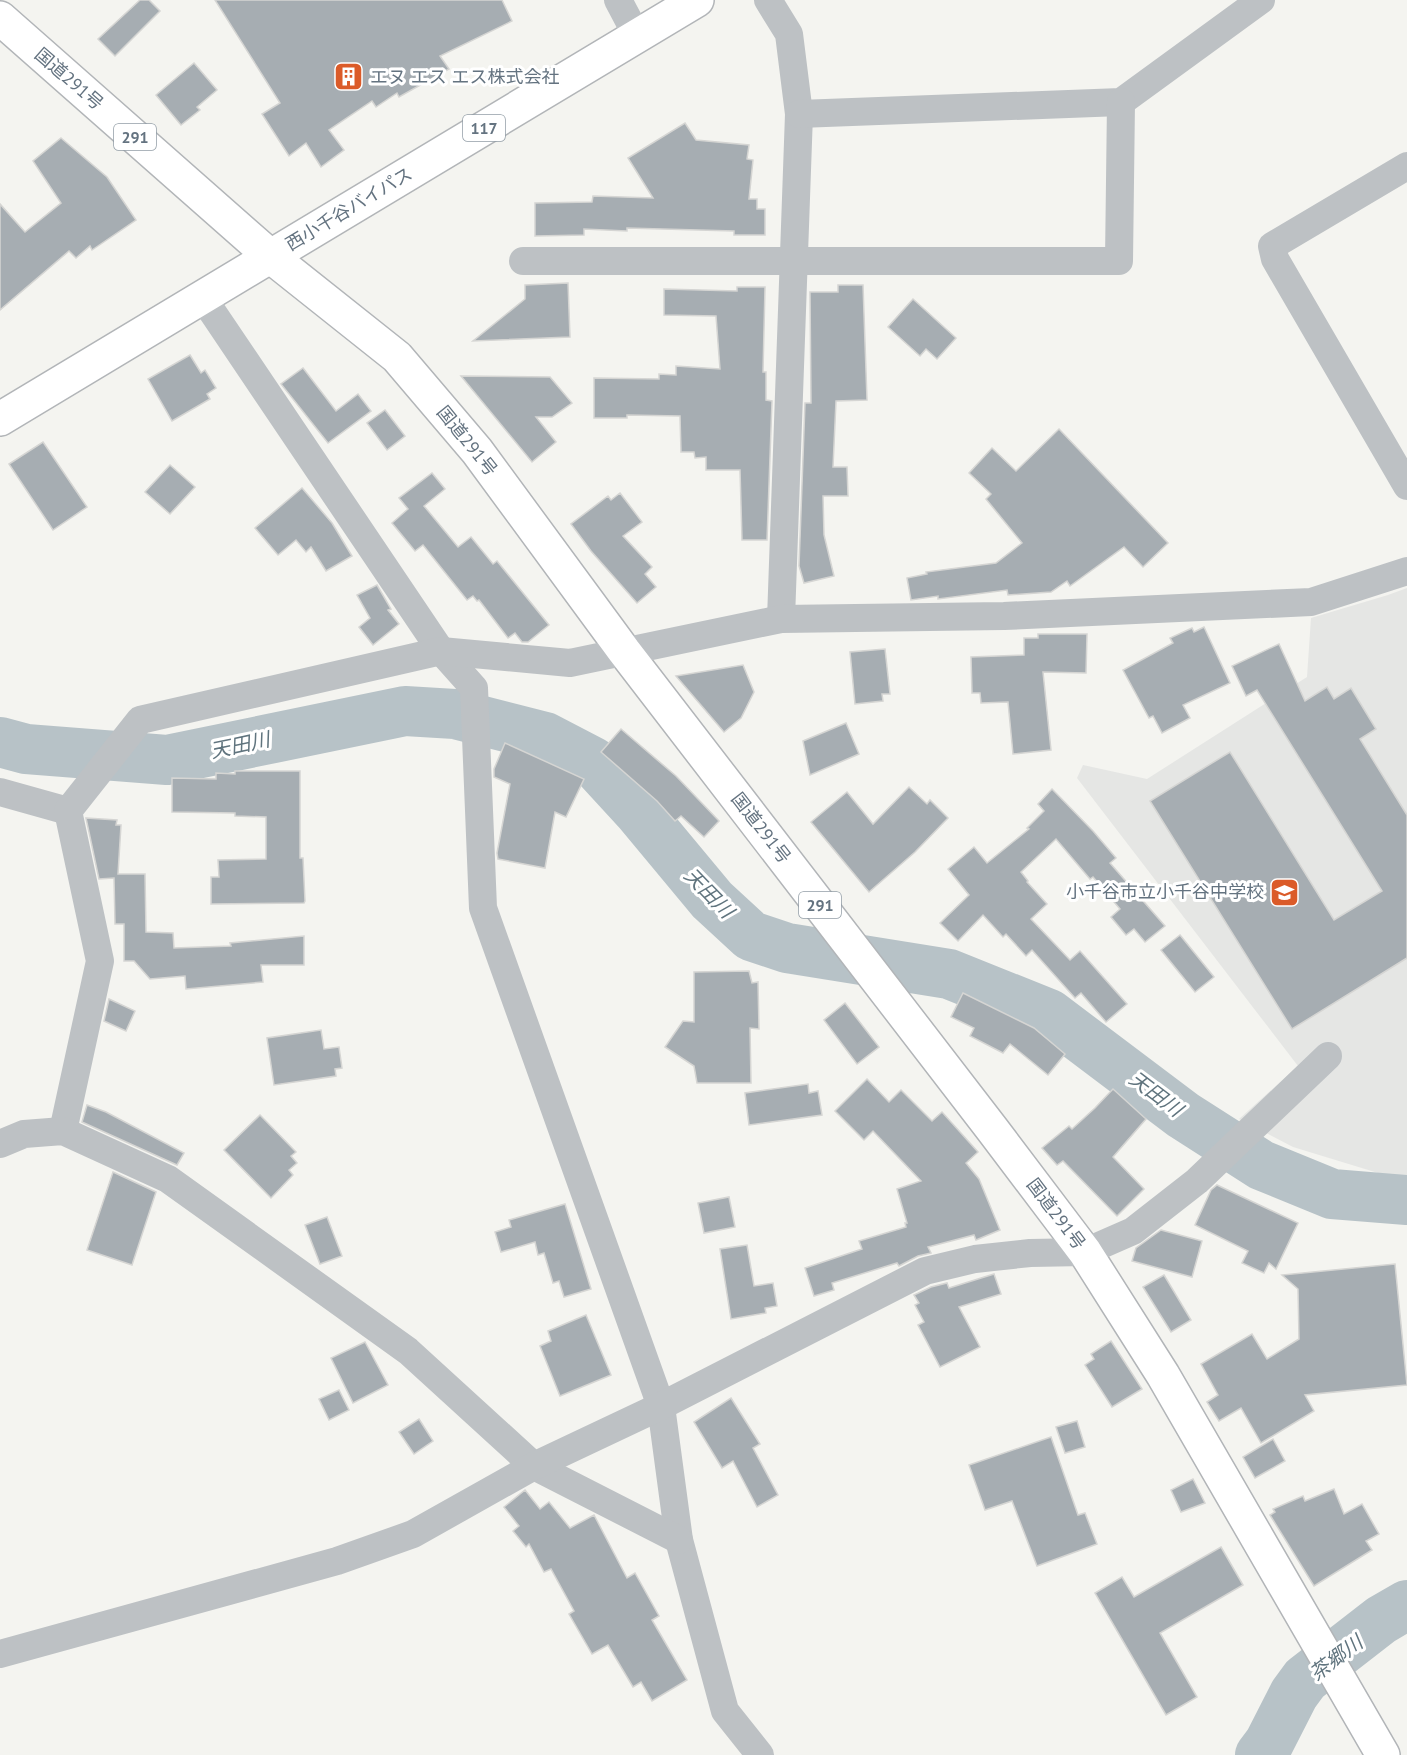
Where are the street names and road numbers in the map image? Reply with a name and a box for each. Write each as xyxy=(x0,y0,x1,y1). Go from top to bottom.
street label: 国道291号 xyxy=(30,43,108,115)
road number: 117 xyxy=(463,115,505,141)
road number: 291 xyxy=(114,124,156,150)
street label: 西小千谷バイパス xyxy=(281,162,416,255)
street label: 国道291号 xyxy=(432,401,503,480)
street label: 国道291号 xyxy=(727,788,796,868)
road number: 291 xyxy=(799,892,841,918)
street label: 国道291号 xyxy=(1022,1173,1091,1254)

